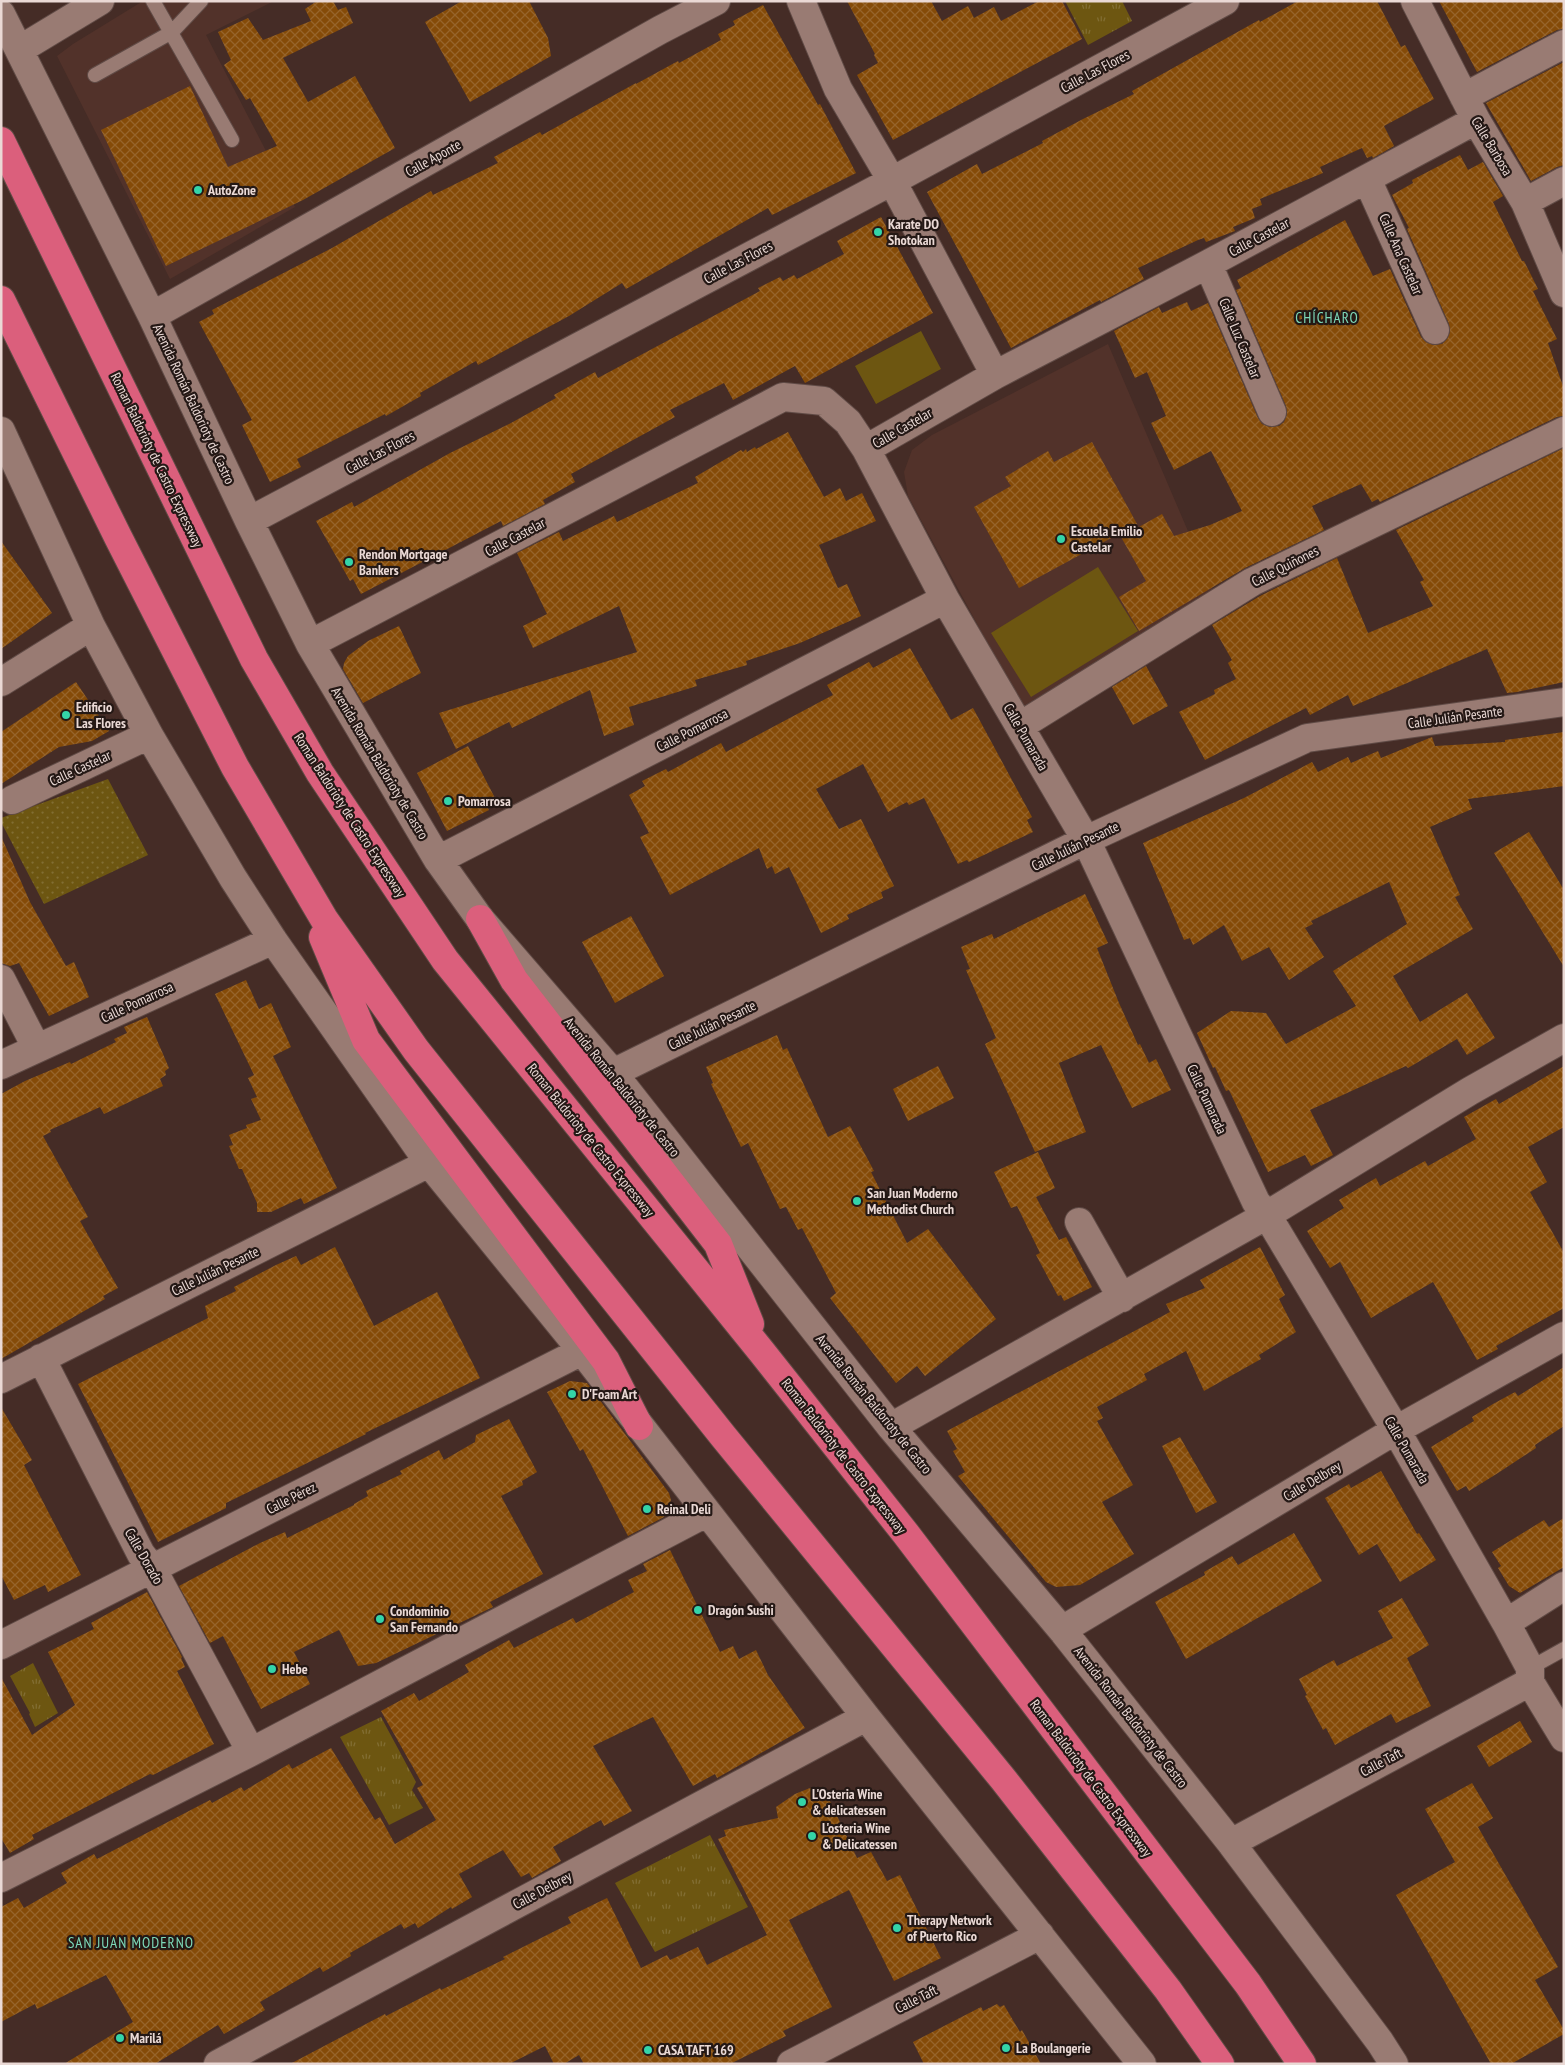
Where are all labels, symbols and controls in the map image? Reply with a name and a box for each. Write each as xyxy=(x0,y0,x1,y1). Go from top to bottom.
street label: Calle Las Flores xyxy=(1057,45,1133,97)
street label: Calle Barbosa xyxy=(1467,113,1517,179)
street label: Calle Aponte xyxy=(402,135,464,181)
place label: AutoZone xyxy=(207,181,256,199)
marker: AutoZone xyxy=(192,184,204,196)
street label: Calle Ana Castelar xyxy=(1375,211,1427,297)
street label: Calle Castelar xyxy=(1226,214,1292,260)
place label: Karate DO Shotokan xyxy=(888,215,939,249)
marker: Karate DO Shotokan xyxy=(872,226,884,238)
street label: Calle Las Flores xyxy=(700,236,776,288)
street label: Calle Luz Castelar xyxy=(1215,295,1265,381)
district label: CHÍCHARO xyxy=(1295,308,1359,327)
street label: Avenida Román Baldorioty de Castro xyxy=(149,321,239,487)
street label: Roman Baldorioty de Castro Expressway xyxy=(107,370,208,551)
street label: Calle Castelar xyxy=(869,404,935,452)
street label: Calle Las Flores xyxy=(342,426,418,478)
street label: Calle Castelar xyxy=(482,514,548,560)
place label: Escuela Emilio Castelar xyxy=(1071,522,1142,556)
marker: Escuela Emilio Castelar xyxy=(1055,533,1067,545)
street label: Calle Quiñones xyxy=(1248,541,1322,591)
place label: Rendon Mortgage Bankers xyxy=(359,545,448,579)
marker: Rendon Mortgage Bankers xyxy=(343,556,355,568)
street label: Avenida Román Baldorioty de Castro xyxy=(327,684,433,842)
place label: Edificio Las Flores xyxy=(76,698,126,732)
street label: Calle Pumarada xyxy=(999,700,1053,774)
street label: Calle Julián Pesante xyxy=(1407,701,1504,733)
street label: Calle Pomarrosa xyxy=(653,704,731,756)
marker: Edificio Las Flores xyxy=(60,709,72,721)
street label: Roman Baldorioty de Castro Expressway xyxy=(290,729,410,901)
street label: Calle Castelar xyxy=(46,746,114,790)
place label: Pomarrosa xyxy=(458,792,511,810)
marker: Pomarrosa xyxy=(442,795,454,807)
street label: Calle Julián Pesante xyxy=(1028,817,1122,875)
street label: Calle Pomarrosa xyxy=(98,977,176,1027)
street label: Calle Julián Pesante xyxy=(665,996,759,1054)
street label: Avenida Román Baldorioty de Castro xyxy=(560,1014,684,1160)
street label: Roman Baldorioty de Castro Expressway xyxy=(524,1060,659,1221)
street label: Calle Pumarada xyxy=(1183,1061,1231,1137)
place label: San Juan Moderno Methodist Church xyxy=(867,1184,958,1218)
marker: San Juan Moderno Methodist Church xyxy=(851,1195,863,1207)
street label: Calle Julián Pesante xyxy=(168,1242,262,1300)
street label: Avenida Román Baldorioty de Castro xyxy=(812,1331,936,1477)
street label: Roman Baldorioty de Castro Expressway xyxy=(778,1375,911,1538)
place label: D'Foam Art xyxy=(582,1385,637,1403)
marker: D'Foam Art xyxy=(566,1388,578,1400)
street label: Calle Pumarada xyxy=(1380,1413,1434,1487)
street label: Calle Delbrey xyxy=(1280,1456,1345,1505)
street label: Calle Pérez xyxy=(263,1478,319,1518)
place label: Reinal Deli xyxy=(657,1500,711,1518)
marker: Reinal Deli xyxy=(641,1503,653,1515)
street label: Calle Dorado xyxy=(121,1525,167,1587)
place label: Dragón Sushi xyxy=(708,1601,774,1619)
place label: Condominio San Fernando xyxy=(390,1602,458,1636)
marker: Dragón Sushi xyxy=(692,1604,704,1616)
marker: Condominio San Fernando xyxy=(374,1613,386,1625)
street label: Avenida Román Baldorioty de Castro xyxy=(1070,1643,1192,1791)
place label: Hebe xyxy=(282,1660,308,1678)
marker: Hebe xyxy=(266,1663,278,1675)
street label: Roman Baldorioty de Castro Expressway xyxy=(1026,1696,1156,1861)
street label: Calle Taft xyxy=(1357,1743,1405,1780)
place label: L'Osteria Wine & delicatessen xyxy=(812,1785,886,1819)
marker: L'Osteria Wine & delicatessen xyxy=(796,1796,808,1808)
place label: L'osteria Wine & Delicatessen xyxy=(822,1819,897,1853)
marker: L'osteria Wine & Delicatessen xyxy=(806,1830,818,1842)
street label: Calle Delbrey xyxy=(509,1867,575,1913)
place label: Therapy Network of Puerto Rico xyxy=(907,1911,992,1945)
marker: Therapy Network of Puerto Rico xyxy=(891,1922,903,1934)
district label: SAN JUAN MODERNO xyxy=(68,1933,194,1952)
street label: Calle Taft xyxy=(892,1981,940,2017)
place label: Marilá xyxy=(130,2029,162,2047)
marker: Marilá xyxy=(114,2032,126,2044)
place label: La Boulangerie xyxy=(1016,2039,1091,2057)
place label: CASA TAFT 169 xyxy=(658,2041,734,2059)
marker: La Boulangerie xyxy=(1000,2042,1012,2054)
marker: CASA TAFT 169 xyxy=(642,2044,654,2056)

